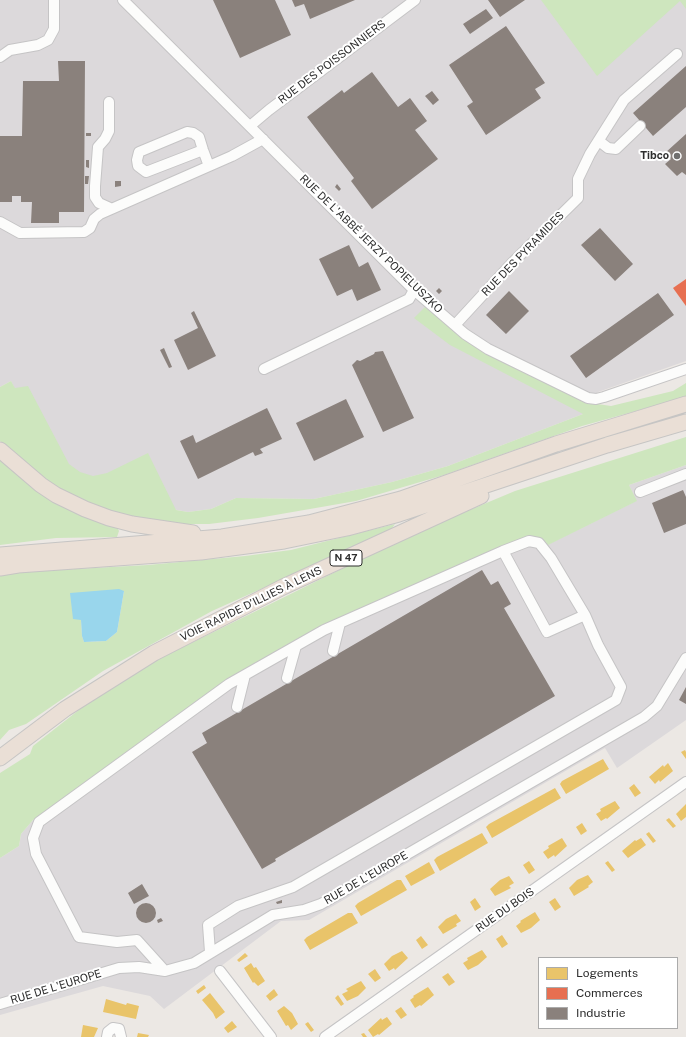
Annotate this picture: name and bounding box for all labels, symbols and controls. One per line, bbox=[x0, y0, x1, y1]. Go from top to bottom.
street label: RUE DES POISSONNIERS bbox=[276, 17, 388, 107]
place label: Tibco bbox=[640, 149, 669, 163]
marker: Tibco bbox=[672, 151, 682, 161]
street label: RUE DE L'ABBÉ JERZY POPIELUSZKO bbox=[297, 172, 445, 316]
street label: RUE DES PYRAMIDES bbox=[479, 209, 567, 299]
road number: N 47 bbox=[330, 550, 362, 566]
street label: VOIE RAPIDE D’ILLIES À LENS bbox=[178, 564, 324, 644]
street label: RUE DE L'EUROPE bbox=[322, 849, 410, 907]
street label: RUE DU BOIS bbox=[473, 885, 537, 935]
legend bbox=[538, 957, 678, 1029]
text: Logements bbox=[576, 966, 638, 980]
street label: RUE DE L'EUROPE bbox=[9, 967, 103, 1007]
text: Commerces bbox=[576, 986, 643, 1000]
text: Industrie bbox=[576, 1006, 626, 1020]

